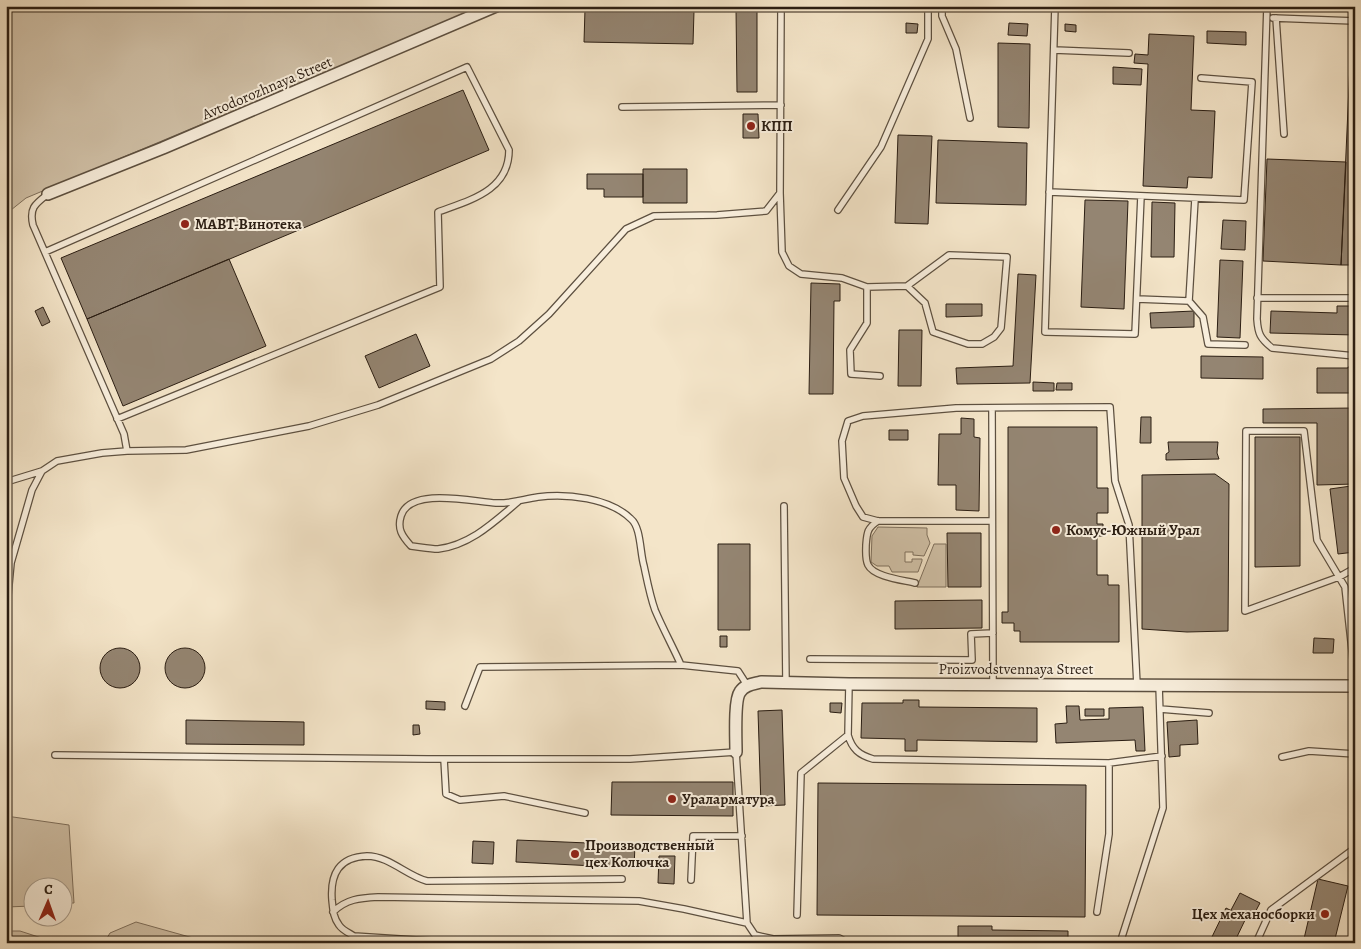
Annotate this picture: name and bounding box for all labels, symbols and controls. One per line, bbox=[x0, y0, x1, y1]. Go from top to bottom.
street label: Avtodorozhnaya Street bbox=[198, 52, 335, 125]
place label: КПП bbox=[761, 116, 793, 136]
marker: КПП bbox=[745, 120, 757, 132]
place label: МАВТ-Винотека bbox=[195, 214, 303, 234]
marker: МАВТ-Винотека bbox=[179, 218, 191, 230]
place label: Комус-Южный Урал bbox=[1066, 520, 1200, 540]
marker: Комус-Южный Урал bbox=[1050, 524, 1062, 536]
street label: Proizvodstvennaya Street bbox=[939, 659, 1093, 679]
place label: Ураларматура bbox=[682, 789, 776, 809]
marker: Ураларматура bbox=[666, 793, 678, 805]
place label: Производственный цех Колючка bbox=[585, 835, 714, 872]
marker: Производственный цех Колючка bbox=[569, 848, 581, 860]
north arrow bbox=[22, 876, 72, 926]
text: С bbox=[44, 880, 53, 899]
place label: Цех механосборки bbox=[1192, 904, 1315, 924]
marker: Цех механосборки bbox=[1319, 908, 1331, 920]

